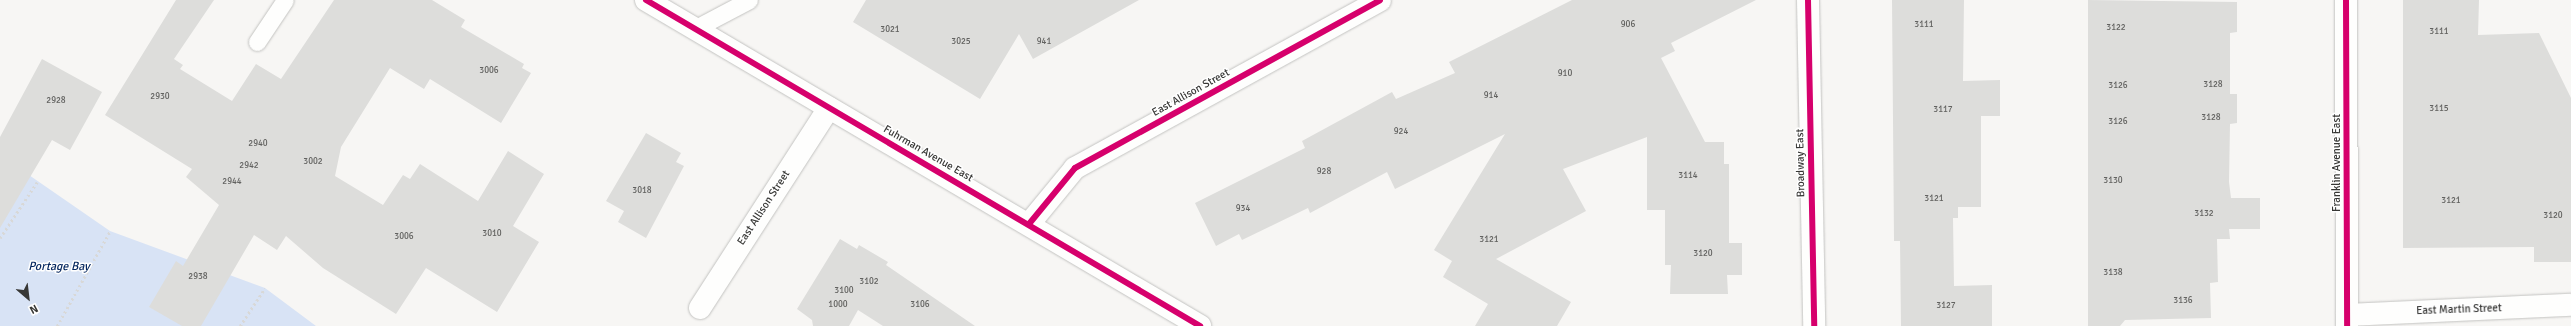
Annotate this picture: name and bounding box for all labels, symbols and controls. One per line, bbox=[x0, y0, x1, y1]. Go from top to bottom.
house number: 906 bbox=[1621, 20, 1635, 30]
house number: 3111 bbox=[1914, 20, 1934, 30]
house number: 3122 bbox=[2106, 23, 2126, 33]
house number: 3021 bbox=[880, 25, 900, 35]
house number: 3111 bbox=[2429, 27, 2449, 37]
house number: 3025 bbox=[951, 37, 971, 47]
house number: 941 bbox=[1037, 37, 1051, 47]
house number: 3006 bbox=[479, 66, 499, 76]
street label: East Allison Street bbox=[1150, 66, 1232, 120]
house number: 910 bbox=[1558, 69, 1572, 79]
house number: 3128 bbox=[2203, 80, 2223, 90]
house number: 3126 bbox=[2108, 81, 2128, 91]
house number: 914 bbox=[1484, 91, 1498, 101]
house number: 2930 bbox=[150, 92, 170, 102]
house number: 2928 bbox=[46, 96, 66, 106]
house number: 3115 bbox=[2429, 104, 2449, 114]
house number: 3117 bbox=[1933, 105, 1953, 115]
house number: 3128 bbox=[2201, 113, 2221, 123]
street label: Franklin Avenue East bbox=[2330, 114, 2344, 212]
house number: 3126 bbox=[2108, 117, 2128, 127]
street label: Fuhrman Avenue East bbox=[881, 123, 975, 185]
house number: 924 bbox=[1394, 127, 1408, 137]
street label: Broadway East bbox=[1794, 129, 1808, 197]
house number: 2940 bbox=[248, 139, 268, 149]
house number: 3002 bbox=[303, 157, 323, 167]
house number: 2942 bbox=[239, 161, 259, 171]
house number: 928 bbox=[1317, 167, 1331, 177]
street label: East Allison Street bbox=[735, 168, 793, 248]
house number: 3114 bbox=[1678, 171, 1698, 181]
house number: 3130 bbox=[2103, 176, 2123, 186]
house number: 2944 bbox=[222, 177, 242, 187]
house number: 3018 bbox=[632, 186, 652, 196]
house number: 3121 bbox=[1924, 194, 1944, 204]
house number: 3121 bbox=[2441, 196, 2461, 206]
house number: 934 bbox=[1236, 204, 1250, 214]
house number: 3132 bbox=[2194, 209, 2214, 219]
house number: 3120 bbox=[2543, 211, 2563, 221]
house number: 3010 bbox=[482, 229, 502, 239]
house number: 3006 bbox=[394, 232, 414, 242]
house number: 3121 bbox=[1479, 235, 1499, 245]
house number: 3120 bbox=[1693, 249, 1713, 259]
water label: Portage Bay bbox=[28, 260, 90, 274]
house number: 3138 bbox=[2103, 268, 2123, 278]
house number: 2938 bbox=[188, 272, 208, 282]
house number: 3102 bbox=[859, 277, 879, 287]
north arrow bbox=[8, 278, 48, 318]
house number: 3100 bbox=[834, 286, 854, 296]
house number: 3136 bbox=[2173, 296, 2193, 306]
house number: 1000 bbox=[828, 300, 848, 310]
house number: 3106 bbox=[910, 300, 930, 310]
house number: 3127 bbox=[1936, 301, 1956, 311]
text: N bbox=[27, 302, 40, 317]
street label: East Martin Street bbox=[2416, 302, 2502, 318]

